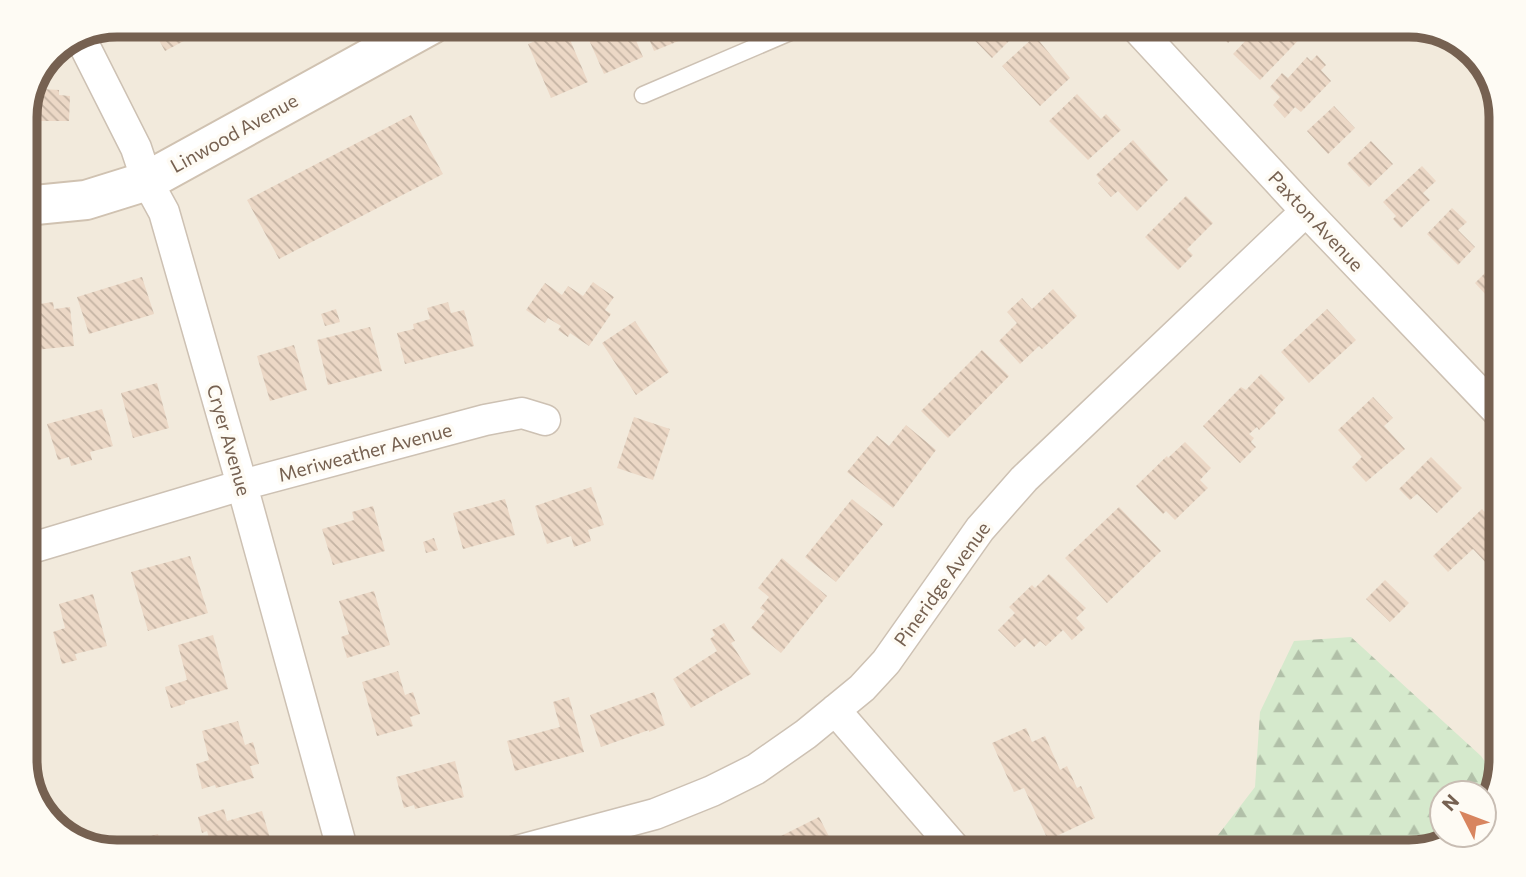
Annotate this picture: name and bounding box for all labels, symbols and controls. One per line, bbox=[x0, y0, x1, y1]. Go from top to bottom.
street label: Linwood Avenue bbox=[166, 88, 301, 177]
street label: Paxton Avenue bbox=[1264, 166, 1369, 276]
street label: Cryer Avenue bbox=[203, 382, 256, 498]
street label: Meriweather Avenue bbox=[276, 417, 454, 486]
street label: Pineridge Avenue bbox=[889, 517, 994, 650]
north arrow bbox=[1428, 779, 1498, 849]
text: N bbox=[1437, 789, 1463, 815]

